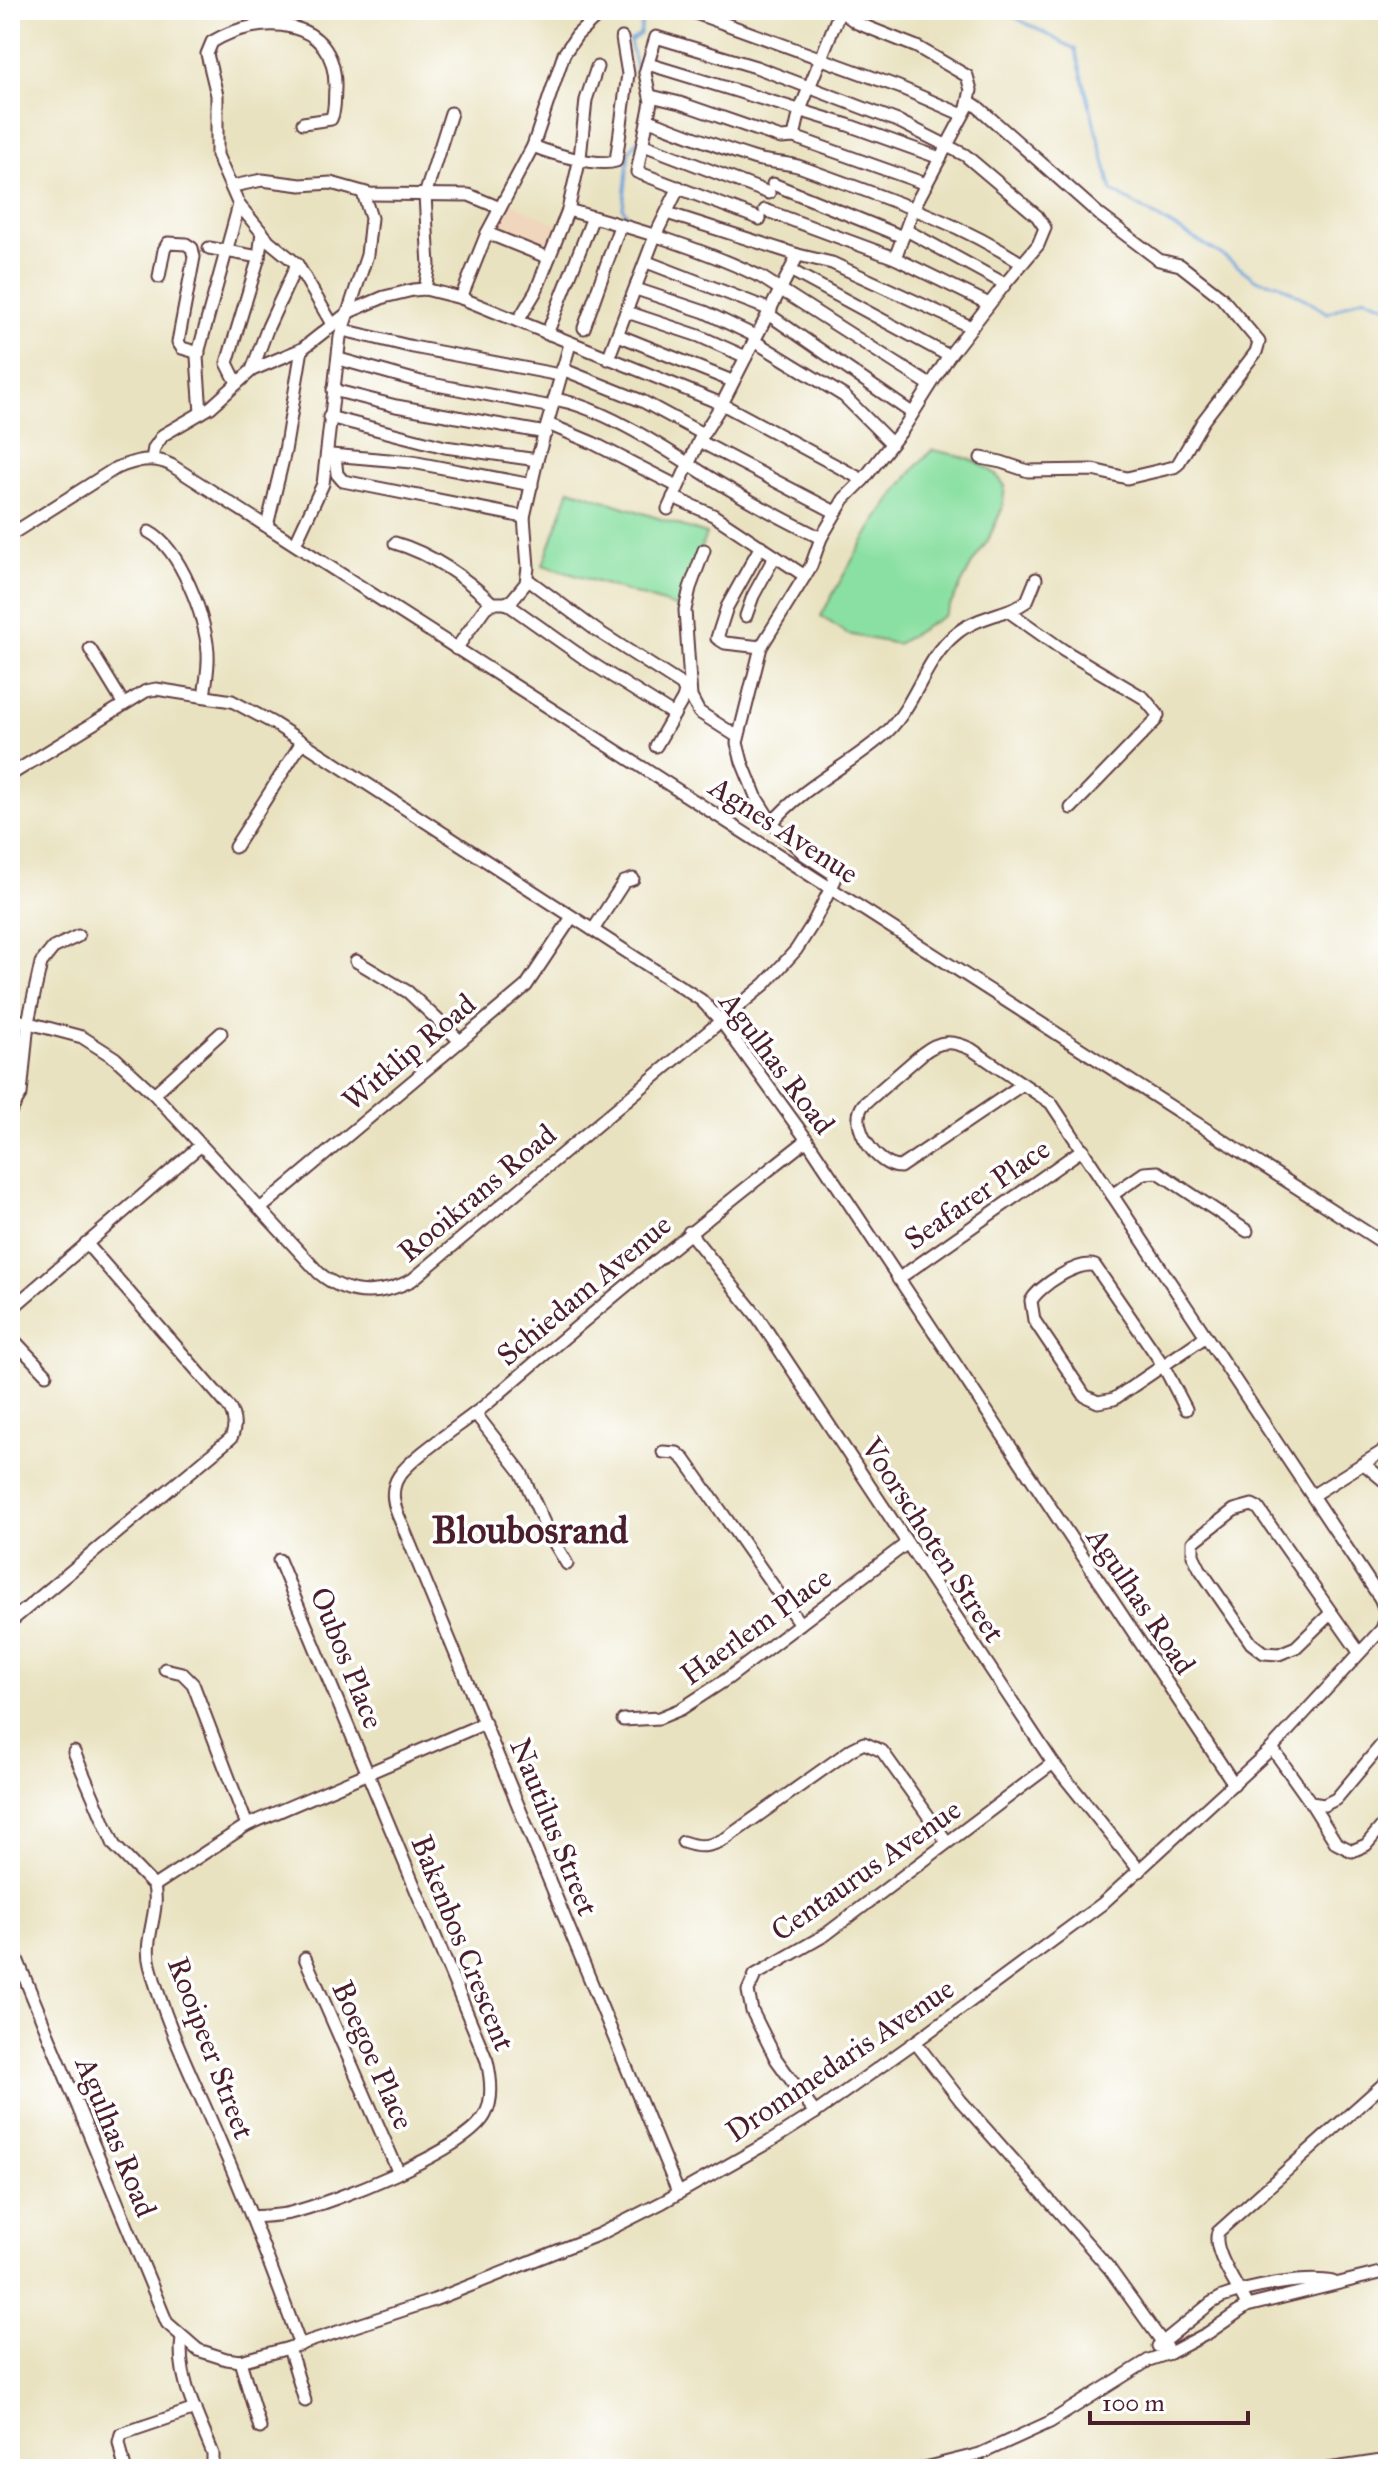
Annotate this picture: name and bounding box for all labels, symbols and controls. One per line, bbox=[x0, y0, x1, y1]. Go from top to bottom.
street label: Agnes Avenue bbox=[701, 767, 865, 891]
street label: Agulhas Road bbox=[710, 983, 842, 1141]
street label: Witklip Road bbox=[335, 986, 483, 1118]
street label: Rooikrans Road bbox=[391, 1116, 563, 1270]
street label: Seafarer Place bbox=[897, 1131, 1057, 1257]
street label: Schiedam Avenue bbox=[489, 1207, 679, 1373]
street label: Voorschoten Street bbox=[853, 1430, 1013, 1649]
district label: Bloubosrand bbox=[432, 1507, 629, 1553]
street label: Agulhas Road bbox=[1078, 1519, 1203, 1681]
street label: Haerlem Place bbox=[674, 1559, 838, 1693]
street label: Oubos Place bbox=[302, 1582, 392, 1734]
street label: Nautilus Street bbox=[502, 1733, 606, 1921]
street label: Centaurus Avenue bbox=[764, 1791, 968, 1949]
street label: Bakenbos Crescent bbox=[403, 1830, 523, 2056]
street label: Rooipeer Street bbox=[160, 1952, 262, 2144]
street label: Drommedaris Avenue bbox=[719, 1970, 961, 2150]
street label: Boegoe Place bbox=[324, 1975, 422, 2135]
street label: Agulhas Road bbox=[67, 2050, 164, 2222]
scale bar bbox=[1090, 2375, 1248, 2425]
text: 100 m bbox=[1102, 2388, 1165, 2418]

